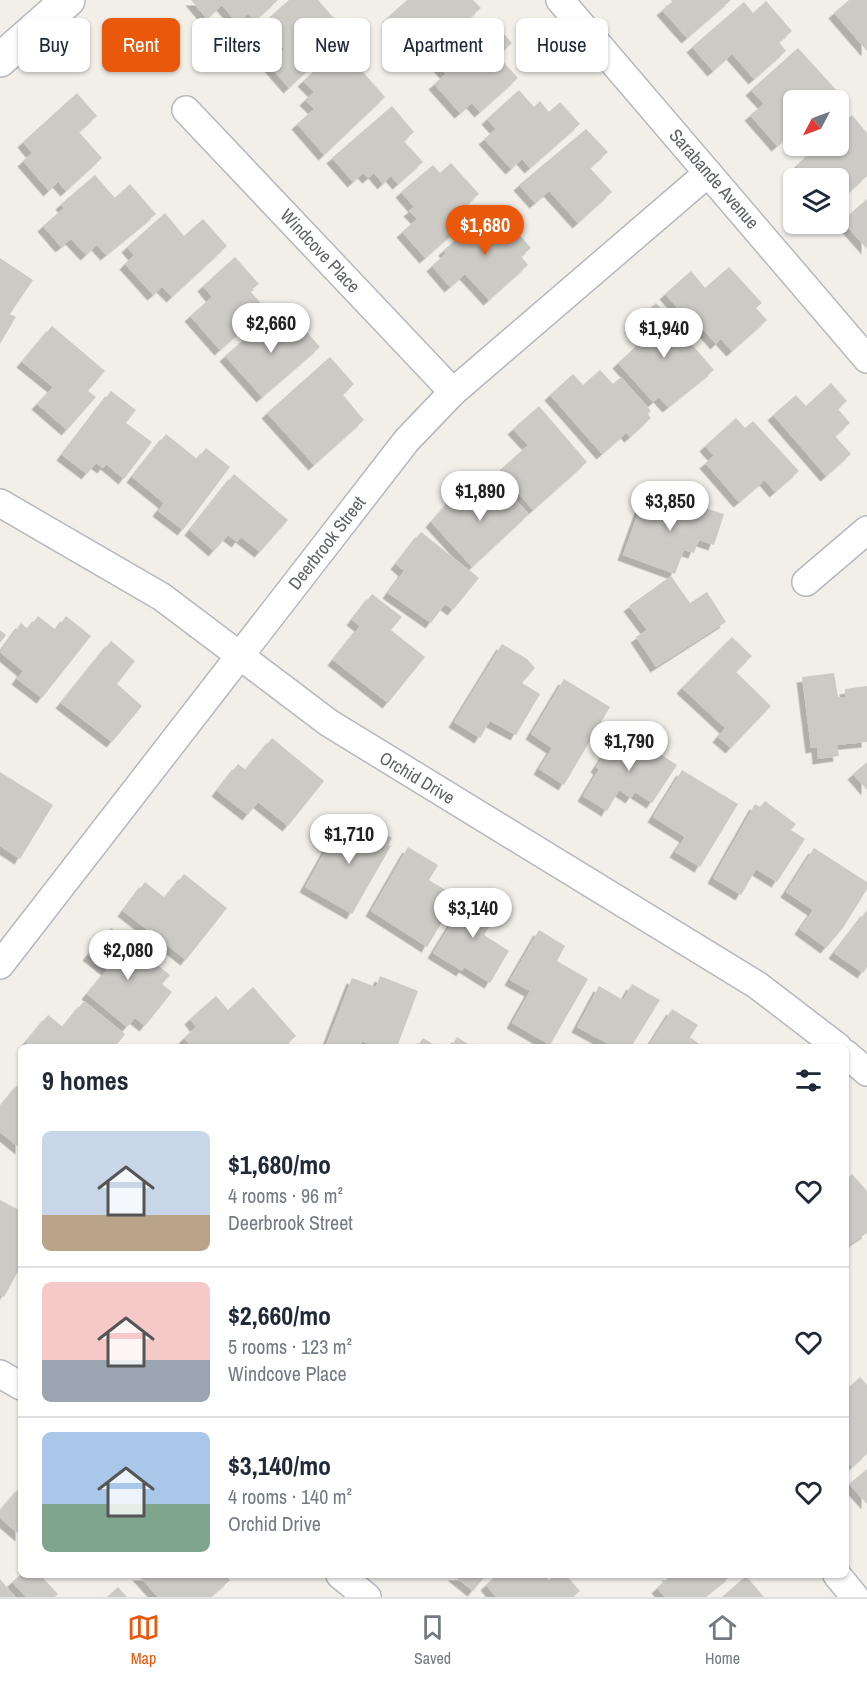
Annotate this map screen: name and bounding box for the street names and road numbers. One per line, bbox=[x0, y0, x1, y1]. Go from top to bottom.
street label: Sarabande Avenue bbox=[664, 123, 765, 234]
street label: Windcove Place bbox=[275, 203, 366, 298]
street label: Deerbrook Street bbox=[282, 491, 371, 595]
street label: Orchid Drive bbox=[375, 745, 460, 810]

